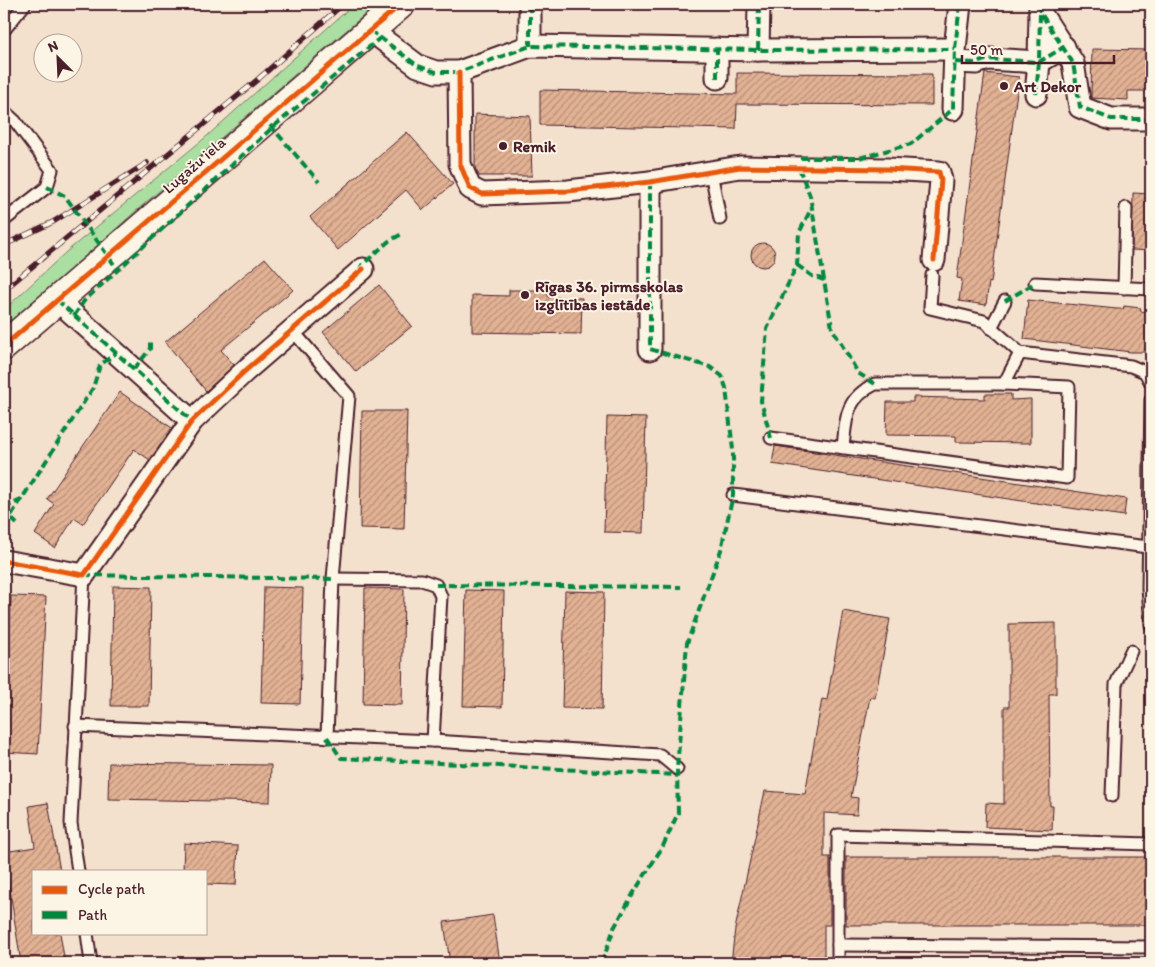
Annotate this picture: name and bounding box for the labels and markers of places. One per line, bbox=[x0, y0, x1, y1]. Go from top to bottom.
place label: Art Dekor bbox=[1013, 77, 1082, 96]
marker: Art Dekor bbox=[998, 80, 1010, 92]
place label: Remik bbox=[513, 137, 557, 156]
marker: Remik bbox=[497, 140, 509, 152]
place label: Rīgas 36. pirmsskolas izglītības iestāde bbox=[535, 277, 683, 315]
marker: Rīgas 36. pirmsskolas izglītības iestāde bbox=[519, 289, 531, 301]

